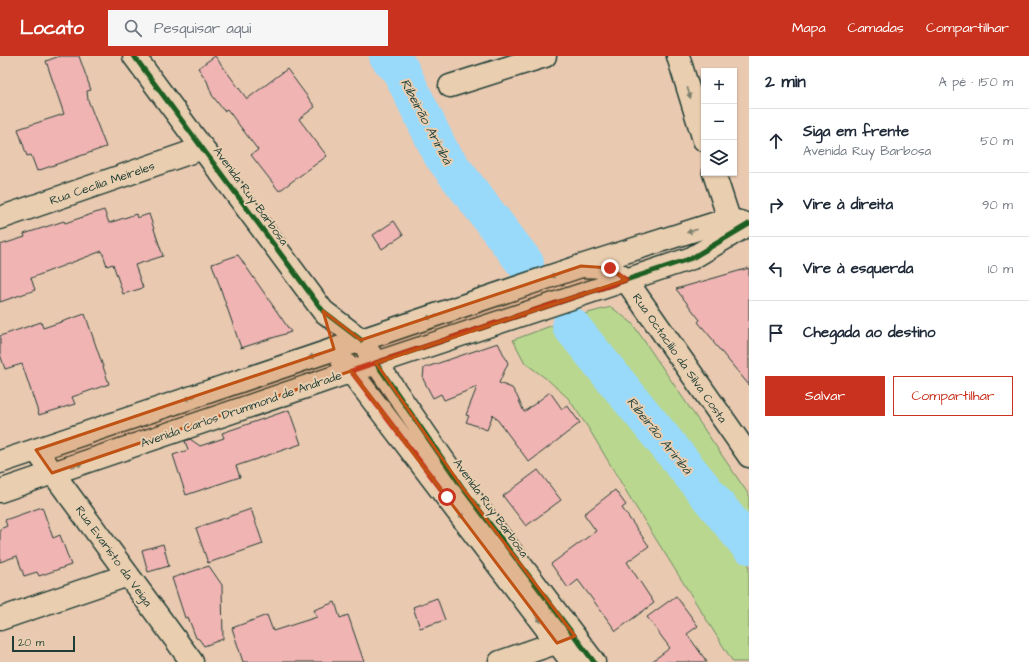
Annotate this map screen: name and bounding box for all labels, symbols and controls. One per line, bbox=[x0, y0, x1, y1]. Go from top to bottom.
search box bbox=[108, 10, 388, 46]
text: Locato bbox=[20, 15, 84, 42]
icon: search bbox=[122, 17, 144, 39]
text: Pesquisar aqui bbox=[154, 18, 251, 39]
text: Mapa bbox=[792, 18, 826, 38]
text: Camadas bbox=[848, 18, 904, 38]
text: Compartilhar bbox=[926, 18, 1009, 38]
map controls bbox=[701, 68, 737, 176]
button: + bbox=[701, 68, 737, 104]
text: 2 min bbox=[765, 70, 806, 94]
text: A pé · 150 m bbox=[939, 73, 1013, 91]
water label: Ribeirão Ariribá bbox=[396, 76, 457, 169]
one-way arrow bbox=[686, 88, 692, 100]
button: − bbox=[701, 104, 737, 140]
text: Siga em frente bbox=[803, 121, 909, 142]
icon: ahead bbox=[765, 130, 787, 152]
text: 50 m bbox=[980, 132, 1013, 150]
button: layers bbox=[701, 140, 737, 176]
text: Avenida Ruy Barbosa bbox=[803, 142, 931, 160]
street label: Avenida Ruy Barbosa bbox=[208, 143, 292, 250]
street label: Rua Cecília Meireles bbox=[47, 157, 157, 209]
icon: right bbox=[765, 194, 787, 216]
text: Vire à direita bbox=[803, 194, 893, 215]
text: 90 m bbox=[982, 196, 1013, 214]
one-way arrow bbox=[685, 228, 697, 234]
icon: left bbox=[765, 258, 787, 280]
text: Vire à esquerda bbox=[803, 258, 913, 279]
route end bbox=[601, 259, 619, 277]
text: 10 m bbox=[988, 260, 1013, 278]
one-way arrow bbox=[548, 272, 560, 278]
street label: Rua Octacílio da Silva Costa bbox=[628, 290, 731, 427]
one-way arrow bbox=[425, 314, 437, 320]
icon: arrive bbox=[765, 322, 787, 344]
text: Chegada ao destino bbox=[803, 322, 936, 343]
one-way arrow bbox=[307, 354, 319, 360]
street label: Avenida Carlos Drummond de Andrade bbox=[138, 367, 344, 452]
button: Salvar bbox=[765, 376, 885, 416]
button: Compartilhar bbox=[893, 376, 1013, 416]
water label: Ribeirão Ariribá bbox=[623, 393, 697, 479]
one-way arrow bbox=[184, 395, 196, 401]
street label: Avenida Ruy Barbosa bbox=[448, 455, 532, 562]
one-way arrow bbox=[71, 462, 83, 468]
route start bbox=[438, 488, 456, 506]
street label: Rua Evaristo da Veiga bbox=[70, 502, 156, 611]
one-way arrow bbox=[456, 509, 464, 519]
one-way arrow bbox=[534, 612, 542, 623]
scale bar bbox=[12, 634, 75, 653]
text: 20 m bbox=[18, 635, 44, 650]

